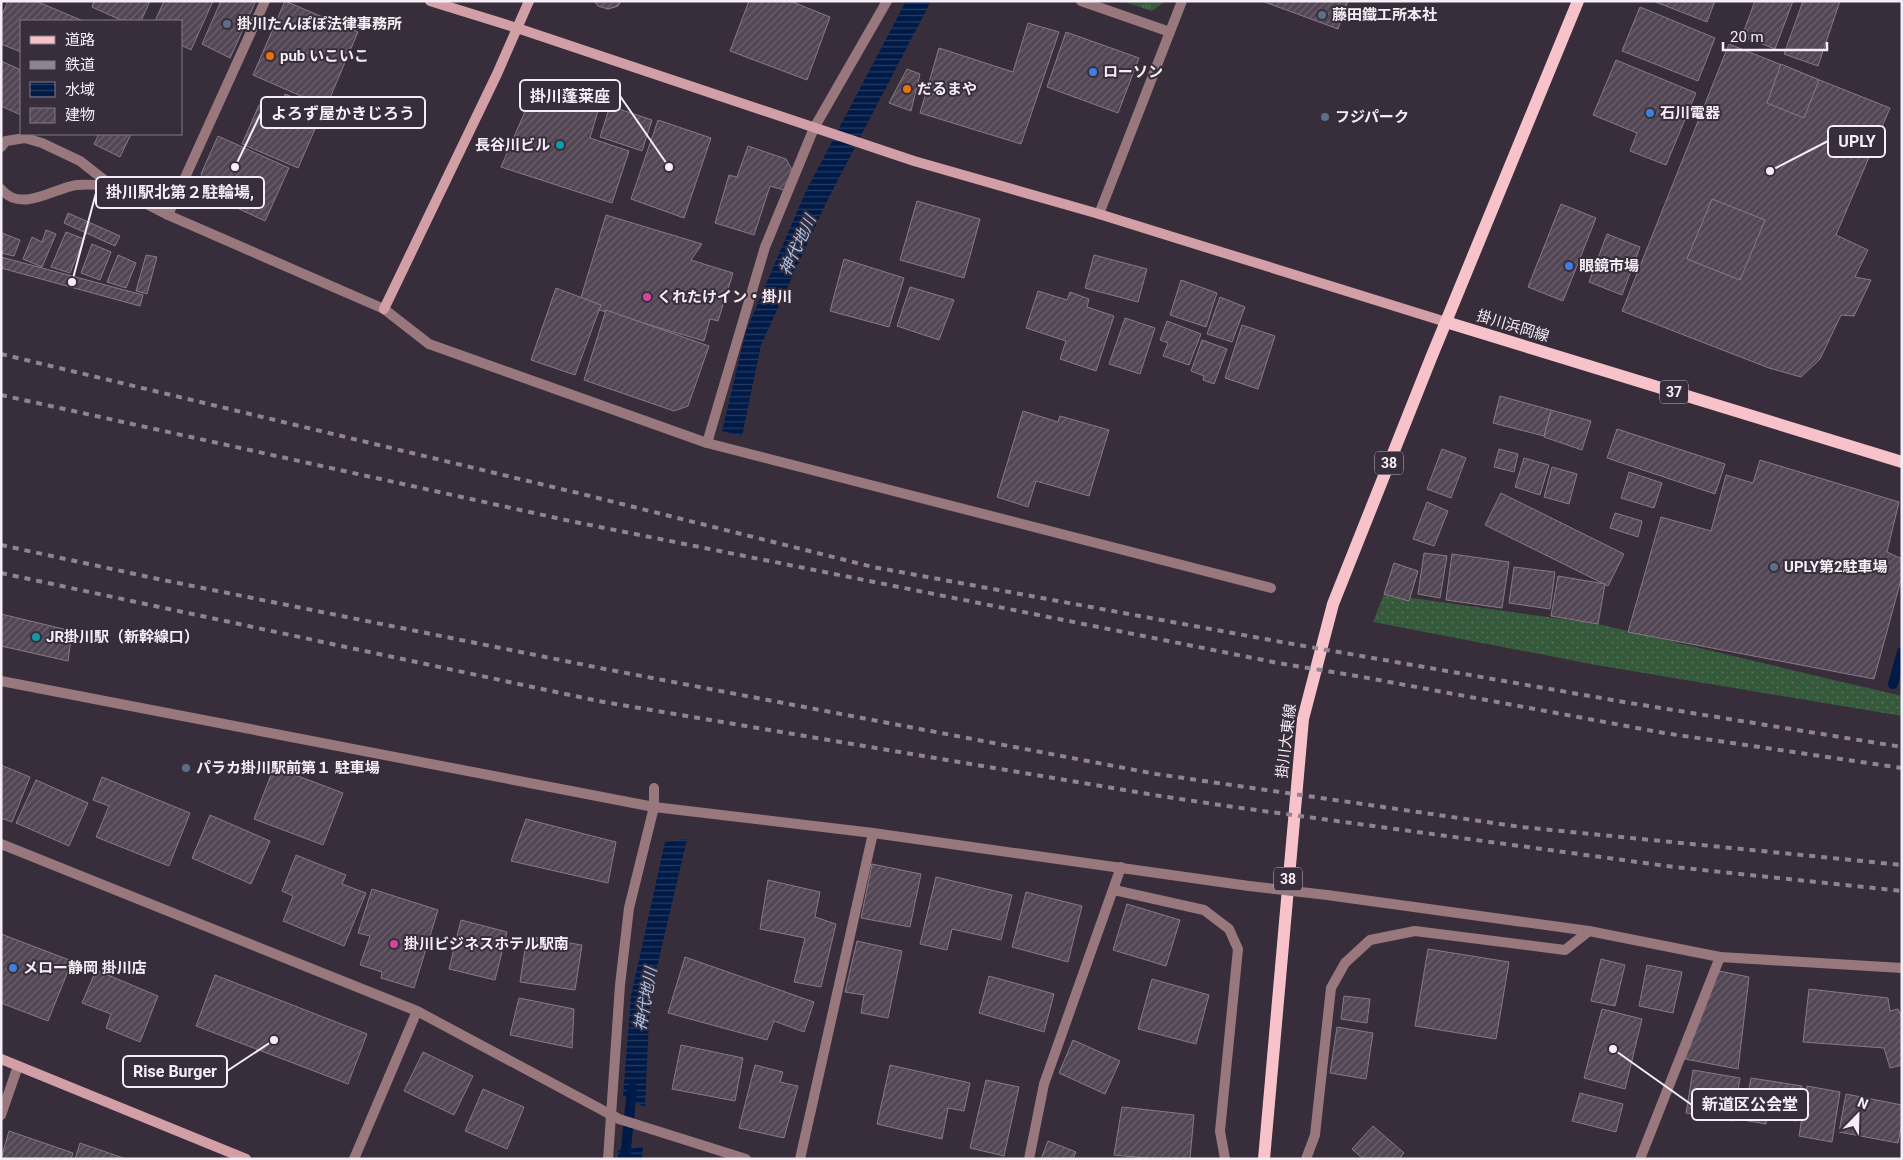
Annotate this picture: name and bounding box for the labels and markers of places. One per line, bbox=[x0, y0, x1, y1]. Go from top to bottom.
place label: 藤田鐵工所本社 bbox=[1332, 6, 1437, 24]
marker: 藤田鐵工所本社 bbox=[1316, 9, 1328, 21]
place label: 掛川たんぽぽ法律事務所 bbox=[237, 15, 402, 33]
marker: 掛川たんぽぽ法律事務所 bbox=[221, 18, 233, 30]
place label: pub いこいこ bbox=[280, 47, 369, 65]
marker: pub いこいこ bbox=[264, 50, 276, 62]
place label: ローソン bbox=[1103, 63, 1163, 81]
marker: ローソン bbox=[1087, 66, 1099, 78]
callout: 掛川蓬莱座 bbox=[520, 80, 620, 111]
place label: だるまや bbox=[917, 80, 977, 98]
marker: だるまや bbox=[901, 83, 913, 95]
callout: よろず屋かきじろう bbox=[261, 97, 425, 128]
place label: 石川電器 bbox=[1660, 104, 1721, 122]
marker: 石川電器 bbox=[1644, 107, 1656, 119]
place label: フジパーク bbox=[1335, 108, 1409, 126]
marker: フジパーク bbox=[1319, 111, 1331, 123]
callout: UPLY bbox=[1828, 126, 1885, 157]
place label: 長谷川ビル bbox=[475, 136, 550, 154]
marker: 長谷川ビル bbox=[554, 139, 566, 151]
callout: 掛川駅北第２駐輪場, bbox=[96, 177, 264, 208]
place label: 眼鏡市場 bbox=[1579, 257, 1639, 275]
marker: 眼鏡市場 bbox=[1563, 260, 1575, 272]
place label: くれたけイン・掛川 bbox=[657, 288, 792, 306]
marker: くれたけイン・掛川 bbox=[641, 291, 653, 303]
place label: UPLY第2駐車場 bbox=[1784, 558, 1888, 576]
marker: UPLY第2駐車場 bbox=[1768, 561, 1780, 573]
place label: JR掛川駅（新幹線口） bbox=[46, 628, 199, 646]
marker: JR掛川駅（新幹線口） bbox=[30, 631, 42, 643]
place label: パラカ掛川駅前第１ 駐車場 bbox=[196, 759, 380, 777]
marker: パラカ掛川駅前第１ 駐車場 bbox=[180, 762, 192, 774]
place label: 掛川ビジネスホテル駅南 bbox=[404, 935, 569, 953]
marker: 掛川ビジネスホテル駅南 bbox=[388, 938, 400, 950]
place label: メロー静岡 掛川店 bbox=[23, 959, 147, 977]
marker: メロー静岡 掛川店 bbox=[7, 962, 19, 974]
callout: Rise Burger bbox=[123, 1056, 227, 1087]
callout: 新道区公会堂 bbox=[1692, 1089, 1808, 1120]

